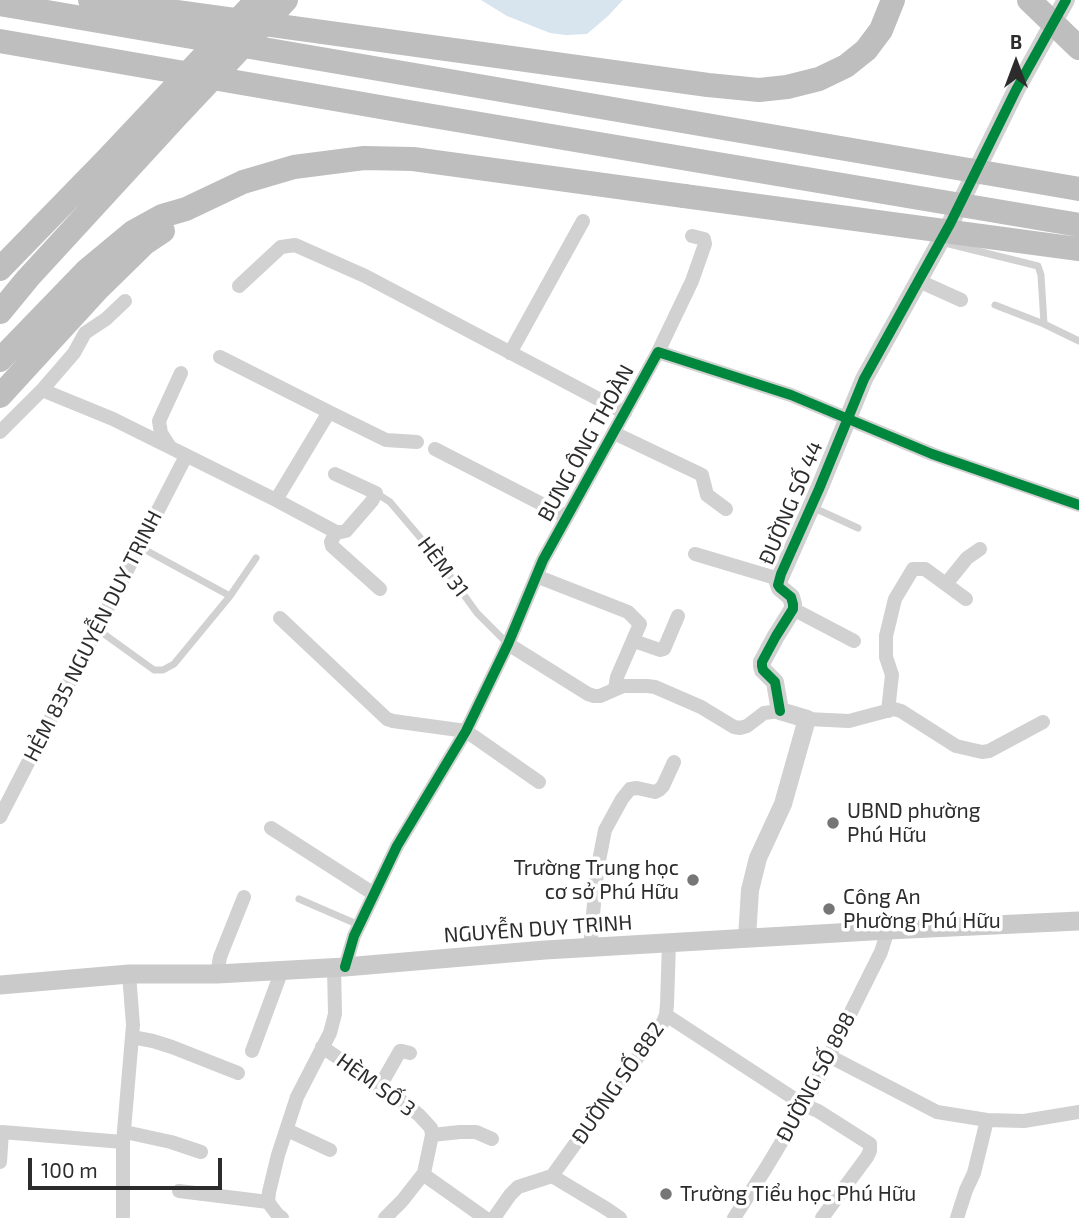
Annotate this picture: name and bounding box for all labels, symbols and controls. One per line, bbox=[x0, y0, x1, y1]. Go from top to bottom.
north arrow bbox=[981, 28, 1051, 98]
text: B bbox=[1010, 30, 1022, 53]
street label: BƯNG ÔNG THOÀN bbox=[533, 360, 639, 526]
street label: ĐƯỜNG SỐ 44 bbox=[754, 437, 828, 569]
street label: HẺM 835 NGUYỄN DUY TRINH bbox=[19, 506, 167, 766]
street label: HÈM 31 bbox=[412, 532, 474, 602]
place label: UBND phường Phú Hữu bbox=[847, 798, 980, 848]
marker: UBND phường Phú Hữu bbox=[825, 815, 841, 831]
place label: Trường Trung học cơ sở Phú Hữu bbox=[513, 855, 679, 905]
marker: Trường Trung học cơ sở Phú Hữu bbox=[685, 872, 701, 888]
place label: Công An Phường Phú Hữu bbox=[843, 884, 1001, 934]
marker: Công An Phường Phú Hữu bbox=[821, 901, 837, 917]
street label: NGUYỄN DUY TRINH bbox=[443, 910, 633, 948]
street label: ĐƯỜNG SỐ 898 bbox=[771, 1008, 861, 1146]
street label: ĐƯỜNG SỐ 882 bbox=[567, 1017, 669, 1149]
street label: HÈM SỐ 3 bbox=[332, 1048, 420, 1122]
scale bar bbox=[32, 1144, 226, 1188]
text: 100 m bbox=[41, 1157, 98, 1182]
place label: Trường Tiểu học Phú Hữu bbox=[680, 1181, 916, 1207]
marker: Trường Tiểu học Phú Hữu bbox=[658, 1186, 674, 1202]

